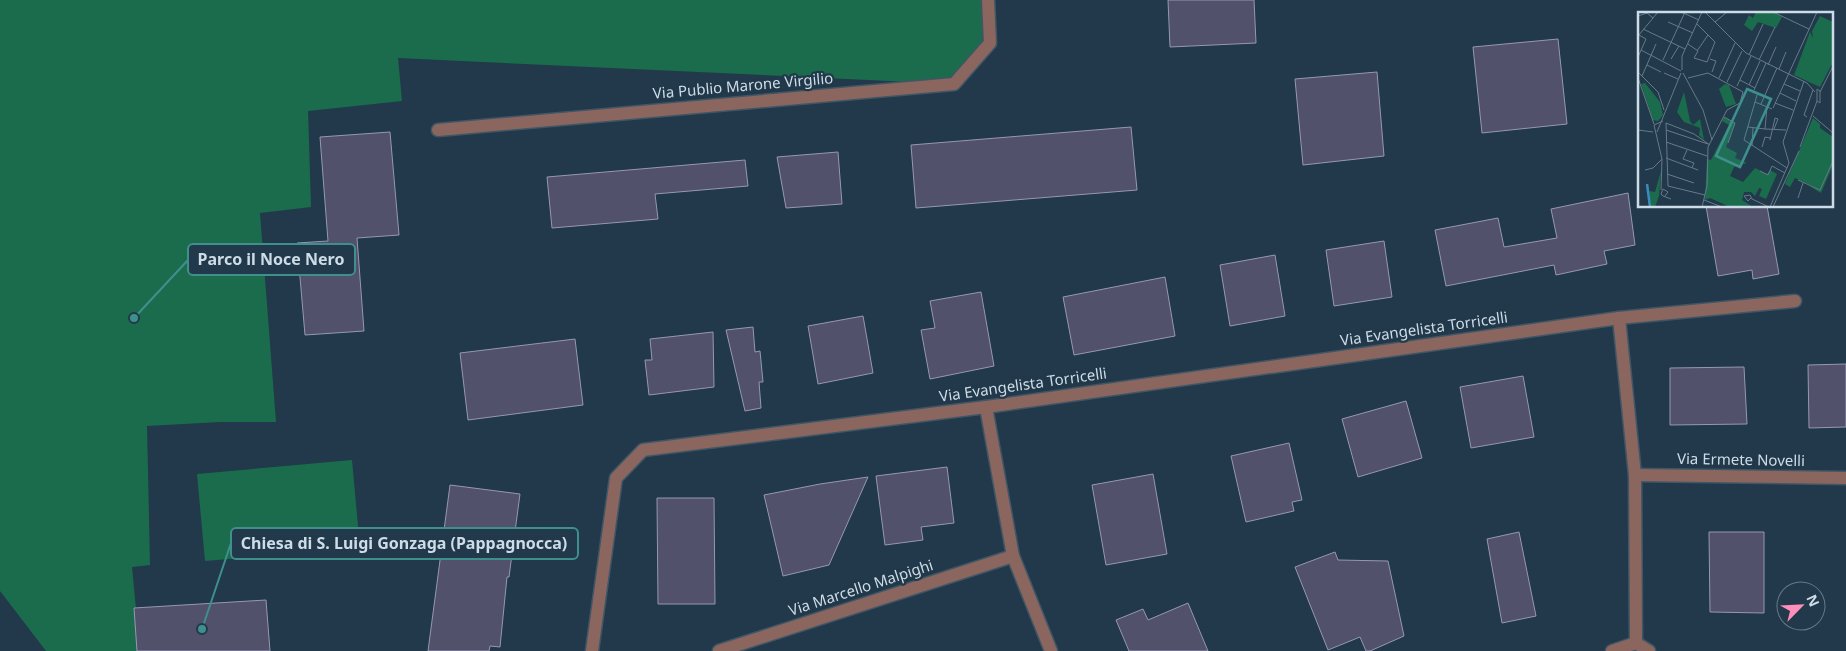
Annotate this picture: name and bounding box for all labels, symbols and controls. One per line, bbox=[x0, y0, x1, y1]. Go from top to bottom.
inset map bbox=[1638, 12, 1834, 208]
street label: Via Publio Marone Virgilio bbox=[652, 67, 834, 103]
callout: Parco il Noce Nero bbox=[188, 244, 355, 275]
text: Parco il Noce Nero bbox=[198, 248, 344, 270]
street label: Via Evangelista Torricelli bbox=[1339, 306, 1509, 350]
street label: Via Evangelista Torricelli bbox=[938, 362, 1108, 406]
street label: Via Ermete Novelli bbox=[1677, 448, 1805, 470]
callout: Chiesa di S. Luigi Gonzaga (Pappagnocca) bbox=[231, 528, 578, 559]
text: Chiesa di S. Luigi Gonzaga (Pappagnocca) bbox=[241, 532, 567, 554]
street label: Via Marcello Malpighi bbox=[786, 554, 936, 620]
north arrow bbox=[1776, 581, 1826, 631]
text: N bbox=[1802, 591, 1824, 610]

